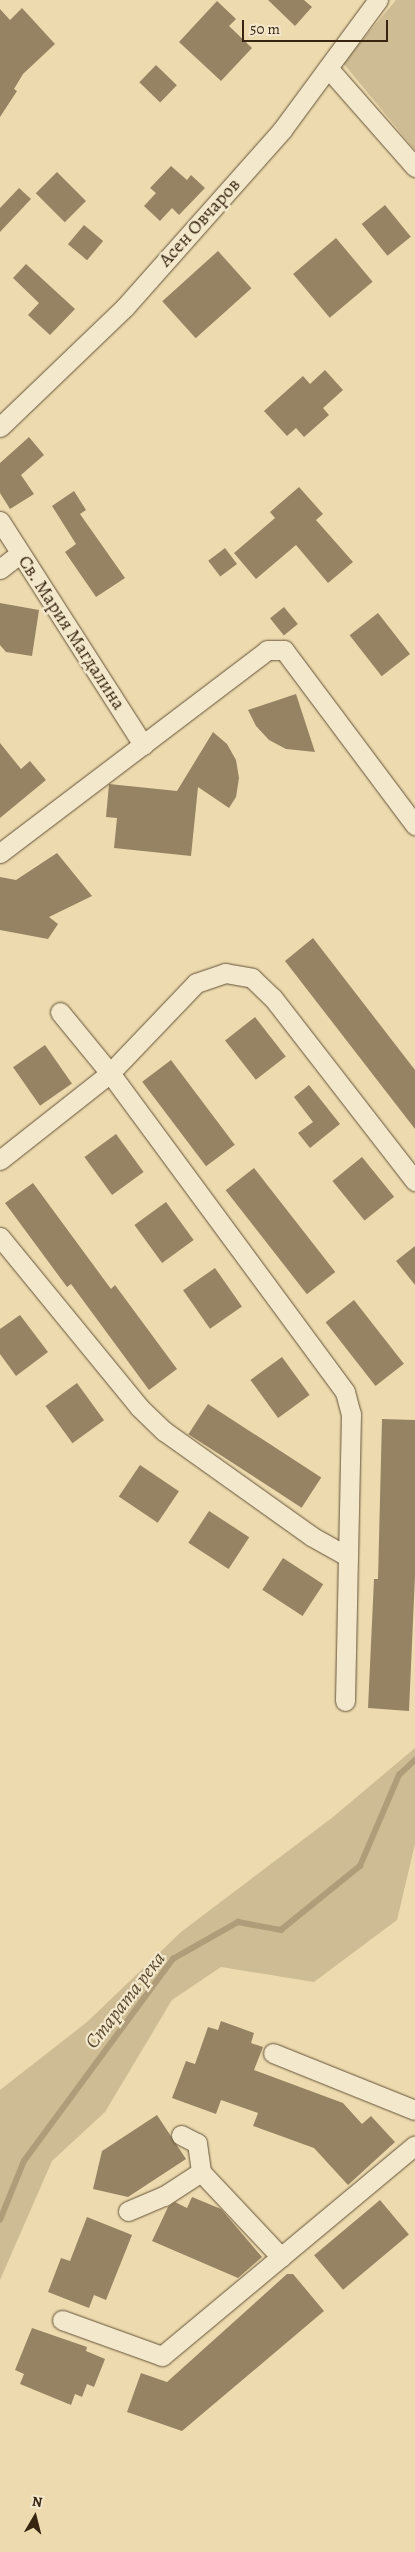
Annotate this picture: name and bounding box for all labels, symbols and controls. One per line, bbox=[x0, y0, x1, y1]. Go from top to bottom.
scale bar bbox=[245, 10, 391, 42]
text: 50 m bbox=[250, 19, 280, 39]
street label: Асен Овчаров bbox=[154, 174, 246, 272]
street label: Св. Мария Магдалина bbox=[12, 551, 130, 715]
water label: Старата река bbox=[80, 1947, 170, 2053]
north arrow bbox=[10, 2492, 60, 2542]
text: N bbox=[31, 2492, 44, 2512]

